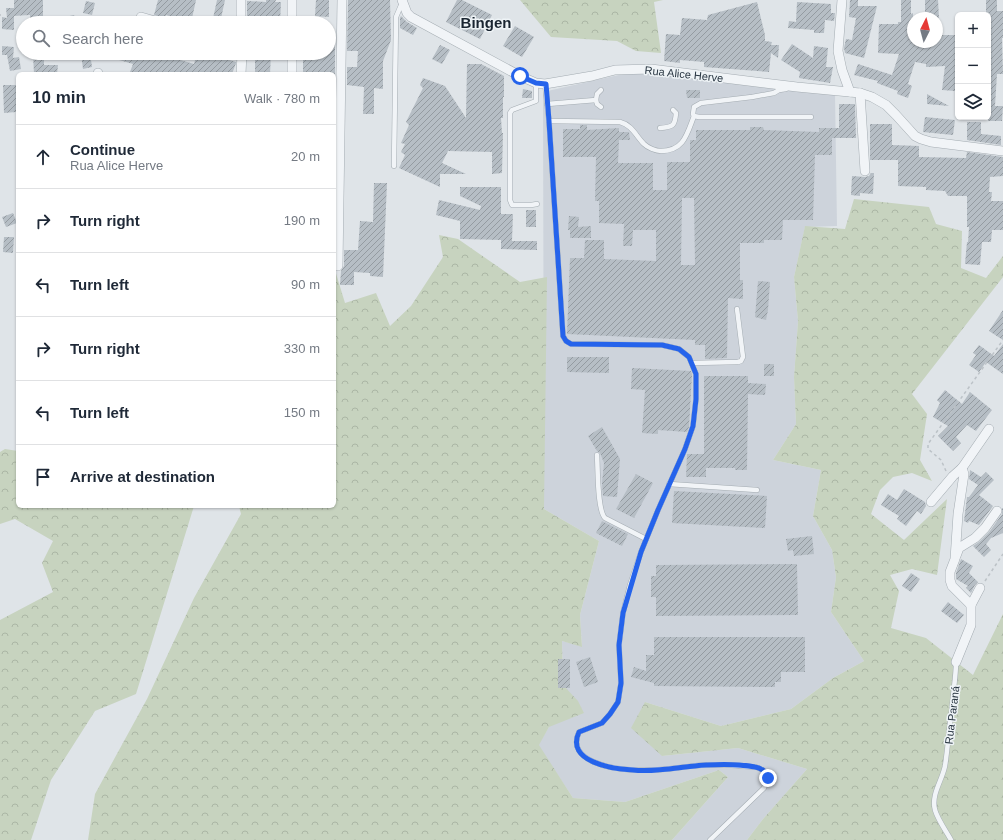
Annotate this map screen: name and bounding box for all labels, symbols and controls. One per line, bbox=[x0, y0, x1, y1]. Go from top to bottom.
north arrow bbox=[907, 12, 943, 48]
map controls bbox=[955, 12, 991, 120]
button: + bbox=[955, 12, 991, 48]
district label: Bingen bbox=[461, 14, 511, 31]
search box bbox=[16, 16, 336, 60]
icon: search bbox=[30, 27, 52, 49]
text: Search here bbox=[62, 30, 144, 47]
button: − bbox=[955, 48, 991, 84]
street label: Rua Alice Herve bbox=[644, 64, 724, 84]
route start bbox=[511, 67, 529, 85]
button: layers bbox=[955, 84, 991, 120]
text: 10 min bbox=[32, 88, 86, 107]
text: Walk · 780 m bbox=[244, 91, 320, 106]
text: Continue bbox=[70, 141, 135, 158]
icon: ahead bbox=[32, 146, 54, 168]
text: 20 m bbox=[291, 149, 320, 164]
text: Rua Alice Herve bbox=[70, 158, 163, 173]
icon: right bbox=[32, 210, 54, 232]
text: Turn right bbox=[70, 212, 140, 229]
text: 190 m bbox=[284, 213, 320, 228]
icon: left bbox=[32, 274, 54, 296]
text: Turn left bbox=[70, 276, 129, 293]
text: 90 m bbox=[291, 277, 320, 292]
icon: right bbox=[32, 338, 54, 360]
text: Turn right bbox=[70, 340, 140, 357]
text: 330 m bbox=[284, 341, 320, 356]
icon: left bbox=[32, 402, 54, 424]
text: Turn left bbox=[70, 404, 129, 421]
text: 150 m bbox=[284, 405, 320, 420]
icon: arrive bbox=[32, 466, 54, 488]
text: Arrive at destination bbox=[70, 468, 215, 485]
street label: Rua Paraná bbox=[942, 684, 962, 745]
route end bbox=[759, 769, 777, 787]

